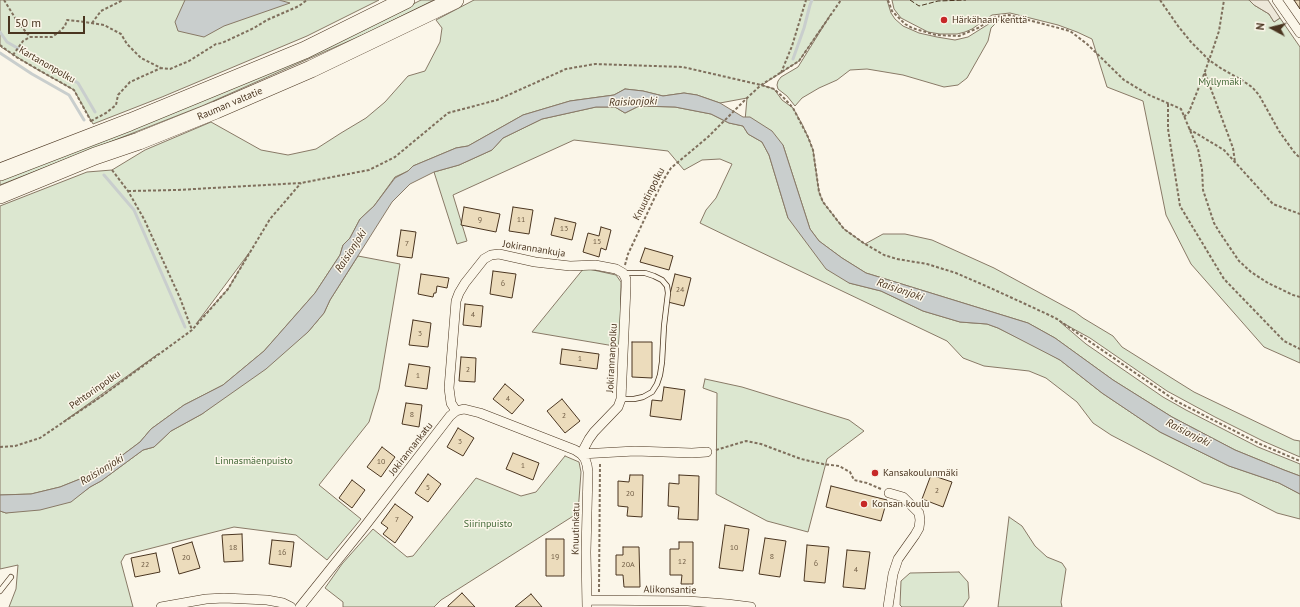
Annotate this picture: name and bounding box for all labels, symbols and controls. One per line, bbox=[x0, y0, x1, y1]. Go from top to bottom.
scale bar bbox=[10, 8, 87, 34]
north arrow bbox=[1252, 8, 1292, 48]
place label: Härkähaan kenttä bbox=[952, 14, 1027, 26]
text: 50 m bbox=[15, 15, 41, 30]
marker: Härkähaan kenttä bbox=[939, 15, 949, 25]
text: N bbox=[1253, 22, 1267, 31]
street label: Kartanonpolku bbox=[17, 44, 77, 86]
park label: Myllymäki bbox=[1198, 76, 1242, 88]
street label: Rauman valtatie bbox=[196, 85, 264, 123]
water label: Raisionjoki bbox=[609, 95, 657, 109]
street label: Knuutinpolku bbox=[631, 166, 667, 222]
house number: 9 bbox=[478, 215, 482, 225]
house number: 11 bbox=[517, 215, 525, 225]
house number: 13 bbox=[560, 224, 568, 234]
water label: Raisionjoki bbox=[332, 227, 370, 275]
house number: 15 bbox=[593, 237, 601, 247]
street label: Jokirannankuja bbox=[502, 238, 566, 260]
house number: 7 bbox=[405, 239, 409, 249]
water label: Raisionjoki bbox=[875, 276, 925, 304]
house number: 6 bbox=[501, 279, 505, 289]
house number: 24 bbox=[676, 285, 684, 295]
house number: 4 bbox=[471, 310, 475, 320]
street label: Jokirannanpolku bbox=[604, 323, 620, 393]
house number: 3 bbox=[418, 329, 422, 339]
house number: 1 bbox=[578, 354, 582, 364]
house number: 2 bbox=[466, 365, 470, 375]
street label: Pehtorinpolku bbox=[67, 368, 123, 412]
house number: 1 bbox=[416, 371, 420, 381]
house number: 4 bbox=[506, 394, 510, 404]
house number: 8 bbox=[410, 410, 414, 420]
house number: 2 bbox=[562, 411, 566, 421]
water label: Raisionjoki bbox=[1163, 416, 1213, 450]
street label: Jokirannankatu bbox=[387, 420, 435, 478]
house number: 3 bbox=[458, 437, 462, 447]
water label: Raisionjoki bbox=[78, 452, 126, 488]
park label: Linnasmäenpuisto bbox=[215, 455, 293, 467]
house number: 10 bbox=[377, 457, 385, 467]
house number: 1 bbox=[521, 461, 525, 471]
place label: Kansakoulunmäki bbox=[883, 467, 958, 479]
marker: Kansakoulunmäki bbox=[870, 468, 880, 478]
house number: 5 bbox=[426, 483, 430, 493]
house number: 2 bbox=[935, 486, 939, 496]
house number: 20 bbox=[626, 489, 634, 499]
place label: Konsan koulu bbox=[872, 498, 929, 510]
marker: Konsan koulu bbox=[859, 499, 869, 509]
street label: Knuutinkatu bbox=[570, 503, 582, 555]
house number: 7 bbox=[395, 515, 399, 525]
park label: Siirinpuisto bbox=[464, 518, 512, 530]
house number: 18 bbox=[229, 543, 237, 553]
house number: 10 bbox=[730, 543, 738, 553]
house number: 16 bbox=[278, 548, 286, 558]
house number: 19 bbox=[551, 552, 559, 562]
house number: 8 bbox=[770, 552, 774, 562]
house number: 20 bbox=[182, 553, 190, 563]
house number: 12 bbox=[678, 557, 686, 567]
house number: 6 bbox=[814, 559, 818, 569]
house number: 22 bbox=[141, 560, 149, 570]
house number: 20A bbox=[621, 560, 635, 570]
house number: 4 bbox=[854, 565, 858, 575]
street label: Alikonsantie bbox=[644, 584, 696, 596]

